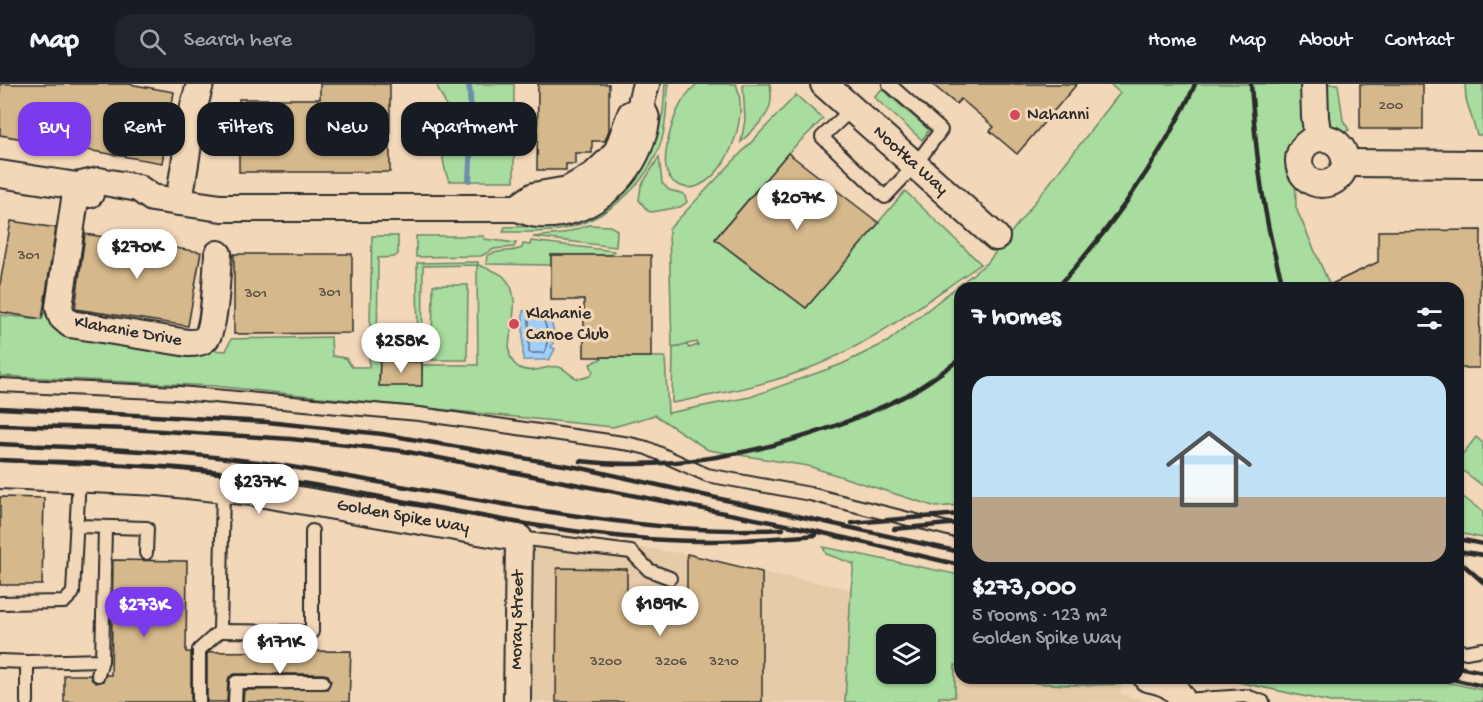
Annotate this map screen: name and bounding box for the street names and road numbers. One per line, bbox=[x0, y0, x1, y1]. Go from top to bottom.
street label: Nootka Way bbox=[868, 122, 952, 200]
street label: Klahanie Drive bbox=[73, 312, 184, 352]
street label: Golden Spike Way bbox=[335, 495, 471, 539]
street label: Moray Street bbox=[507, 569, 529, 670]

